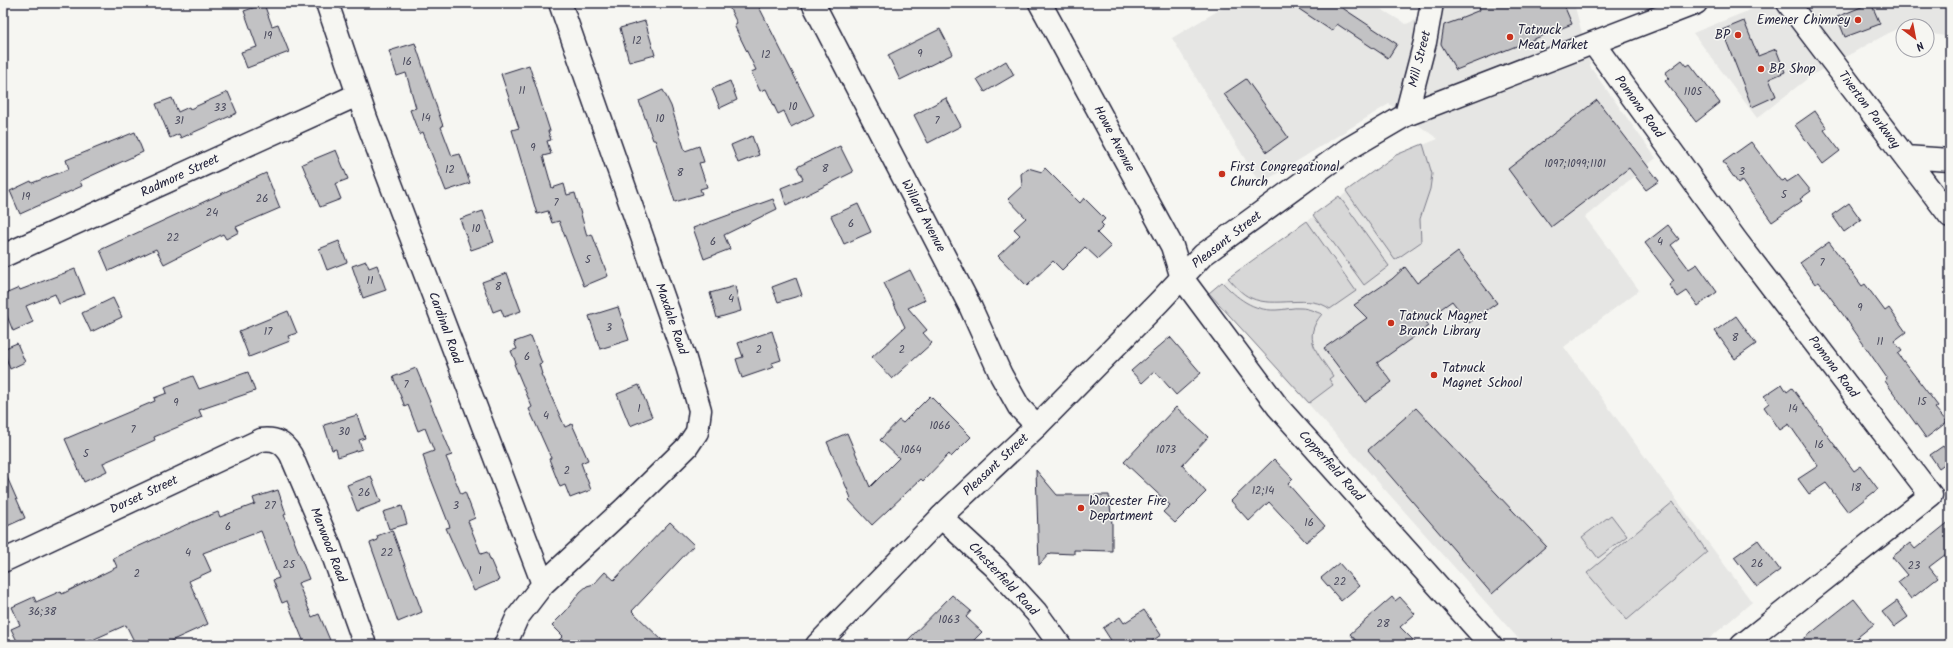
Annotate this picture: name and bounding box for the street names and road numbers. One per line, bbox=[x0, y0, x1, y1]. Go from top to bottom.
street label: Mill Street bbox=[1403, 27, 1437, 90]
street label: Tiverton Parkway bbox=[1833, 66, 1906, 154]
street label: Pomona Road bbox=[1609, 71, 1669, 143]
street label: Howe Avenue bbox=[1088, 102, 1140, 176]
street label: Radmore Street bbox=[137, 148, 224, 203]
street label: Willard Avenue bbox=[895, 176, 951, 256]
street label: Pleasant Street bbox=[1187, 205, 1267, 274]
street label: Maxdale Road bbox=[649, 280, 693, 358]
street label: Cardinal Road bbox=[422, 289, 468, 367]
street label: Pomona Road bbox=[1802, 331, 1864, 403]
street label: Copperfield Road bbox=[1293, 426, 1369, 507]
street label: Pleasant Street bbox=[958, 428, 1035, 501]
street label: Dorset Street bbox=[106, 470, 182, 520]
street label: Marwood Road bbox=[304, 504, 352, 586]
street label: Chesterfield Road bbox=[963, 537, 1043, 621]

